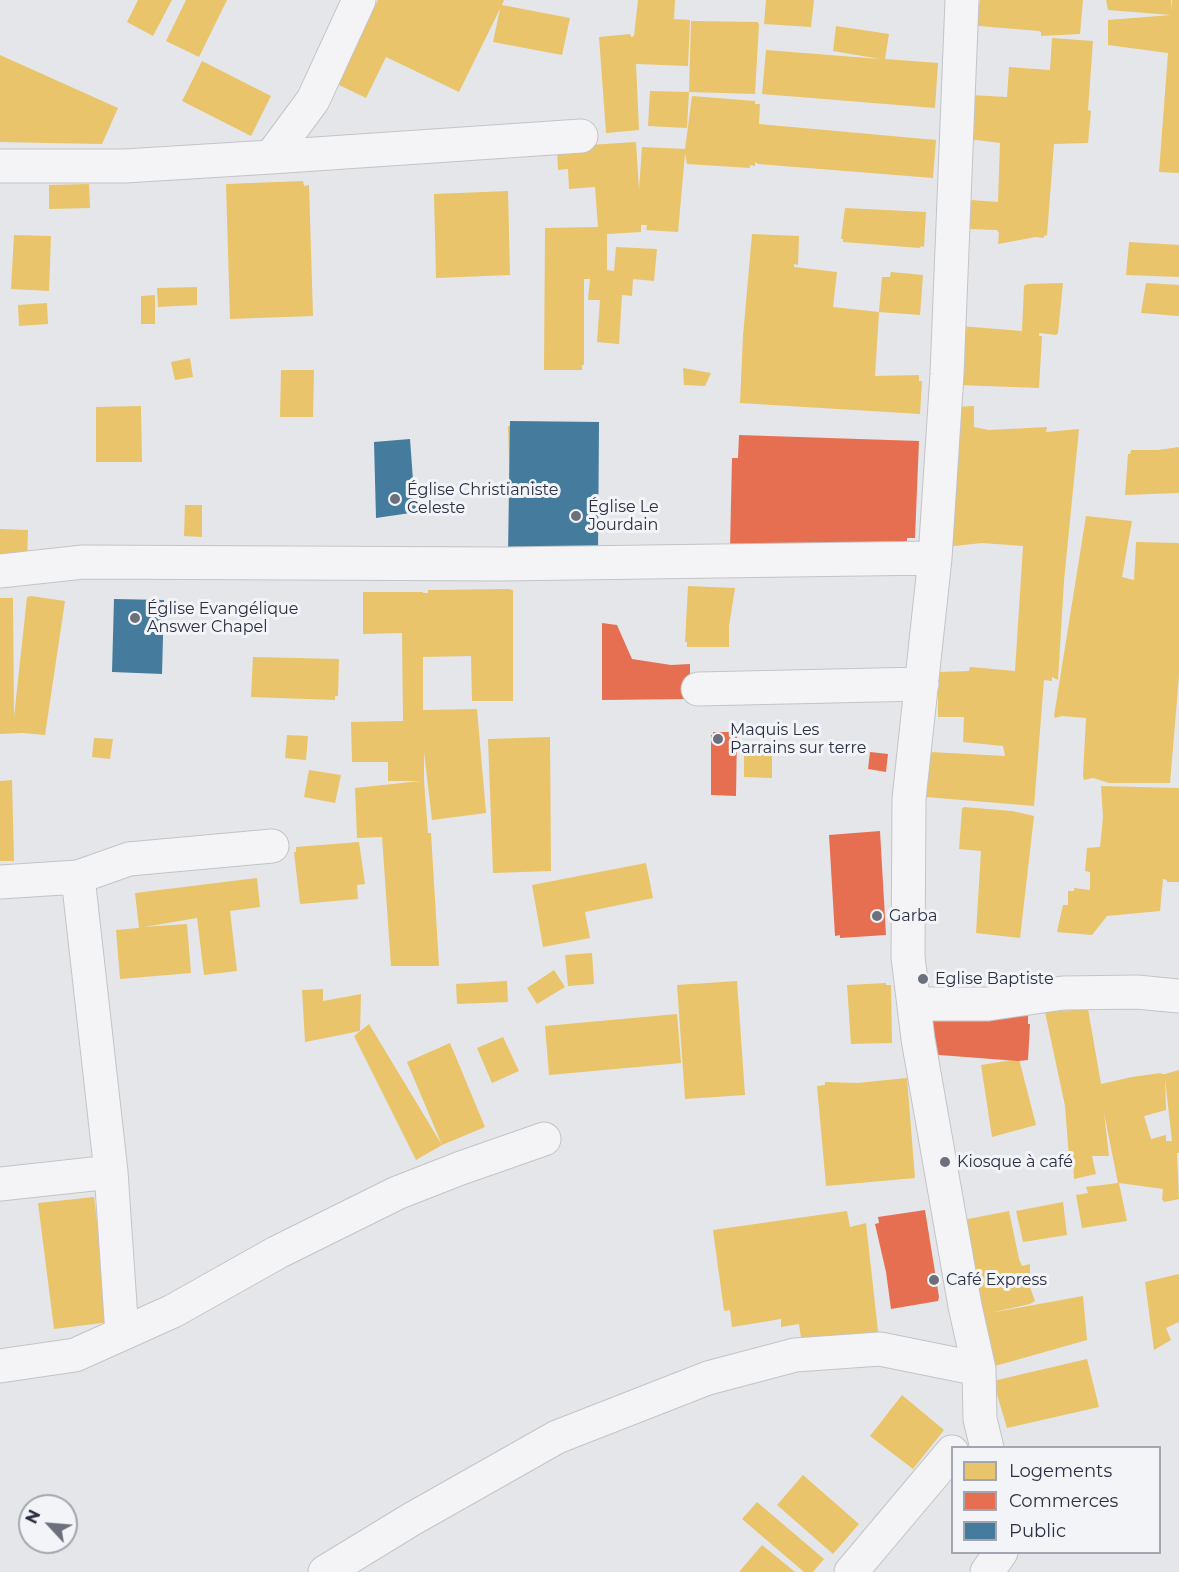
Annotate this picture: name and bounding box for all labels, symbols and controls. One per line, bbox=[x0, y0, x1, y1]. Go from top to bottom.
place label: Église Christianiste Celeste bbox=[407, 480, 558, 518]
marker: Église Christianiste Celeste bbox=[388, 492, 402, 506]
place label: Église Le Jourdain bbox=[588, 497, 659, 535]
marker: Église Le Jourdain bbox=[569, 509, 583, 523]
place label: Église Evangélique Answer Chapel bbox=[147, 599, 298, 637]
marker: Église Evangélique Answer Chapel bbox=[128, 611, 142, 625]
place label: Maquis Les Parrains sur terre bbox=[730, 720, 867, 758]
marker: Maquis Les Parrains sur terre bbox=[711, 732, 725, 746]
place label: Garba bbox=[889, 906, 937, 926]
marker: Garba bbox=[870, 909, 884, 923]
place label: Eglise Baptiste bbox=[935, 969, 1054, 989]
marker: Eglise Baptiste bbox=[916, 972, 930, 986]
place label: Kiosque à café bbox=[957, 1152, 1073, 1172]
marker: Kiosque à café bbox=[938, 1155, 952, 1169]
place label: Café Express bbox=[946, 1270, 1047, 1290]
marker: Café Express bbox=[927, 1273, 941, 1287]
legend bbox=[951, 1446, 1161, 1554]
text: Logements bbox=[1009, 1460, 1112, 1482]
text: Commerces bbox=[1009, 1490, 1118, 1512]
north arrow bbox=[18, 1494, 78, 1554]
text: N bbox=[22, 1507, 45, 1527]
text: Public bbox=[1009, 1520, 1066, 1542]

